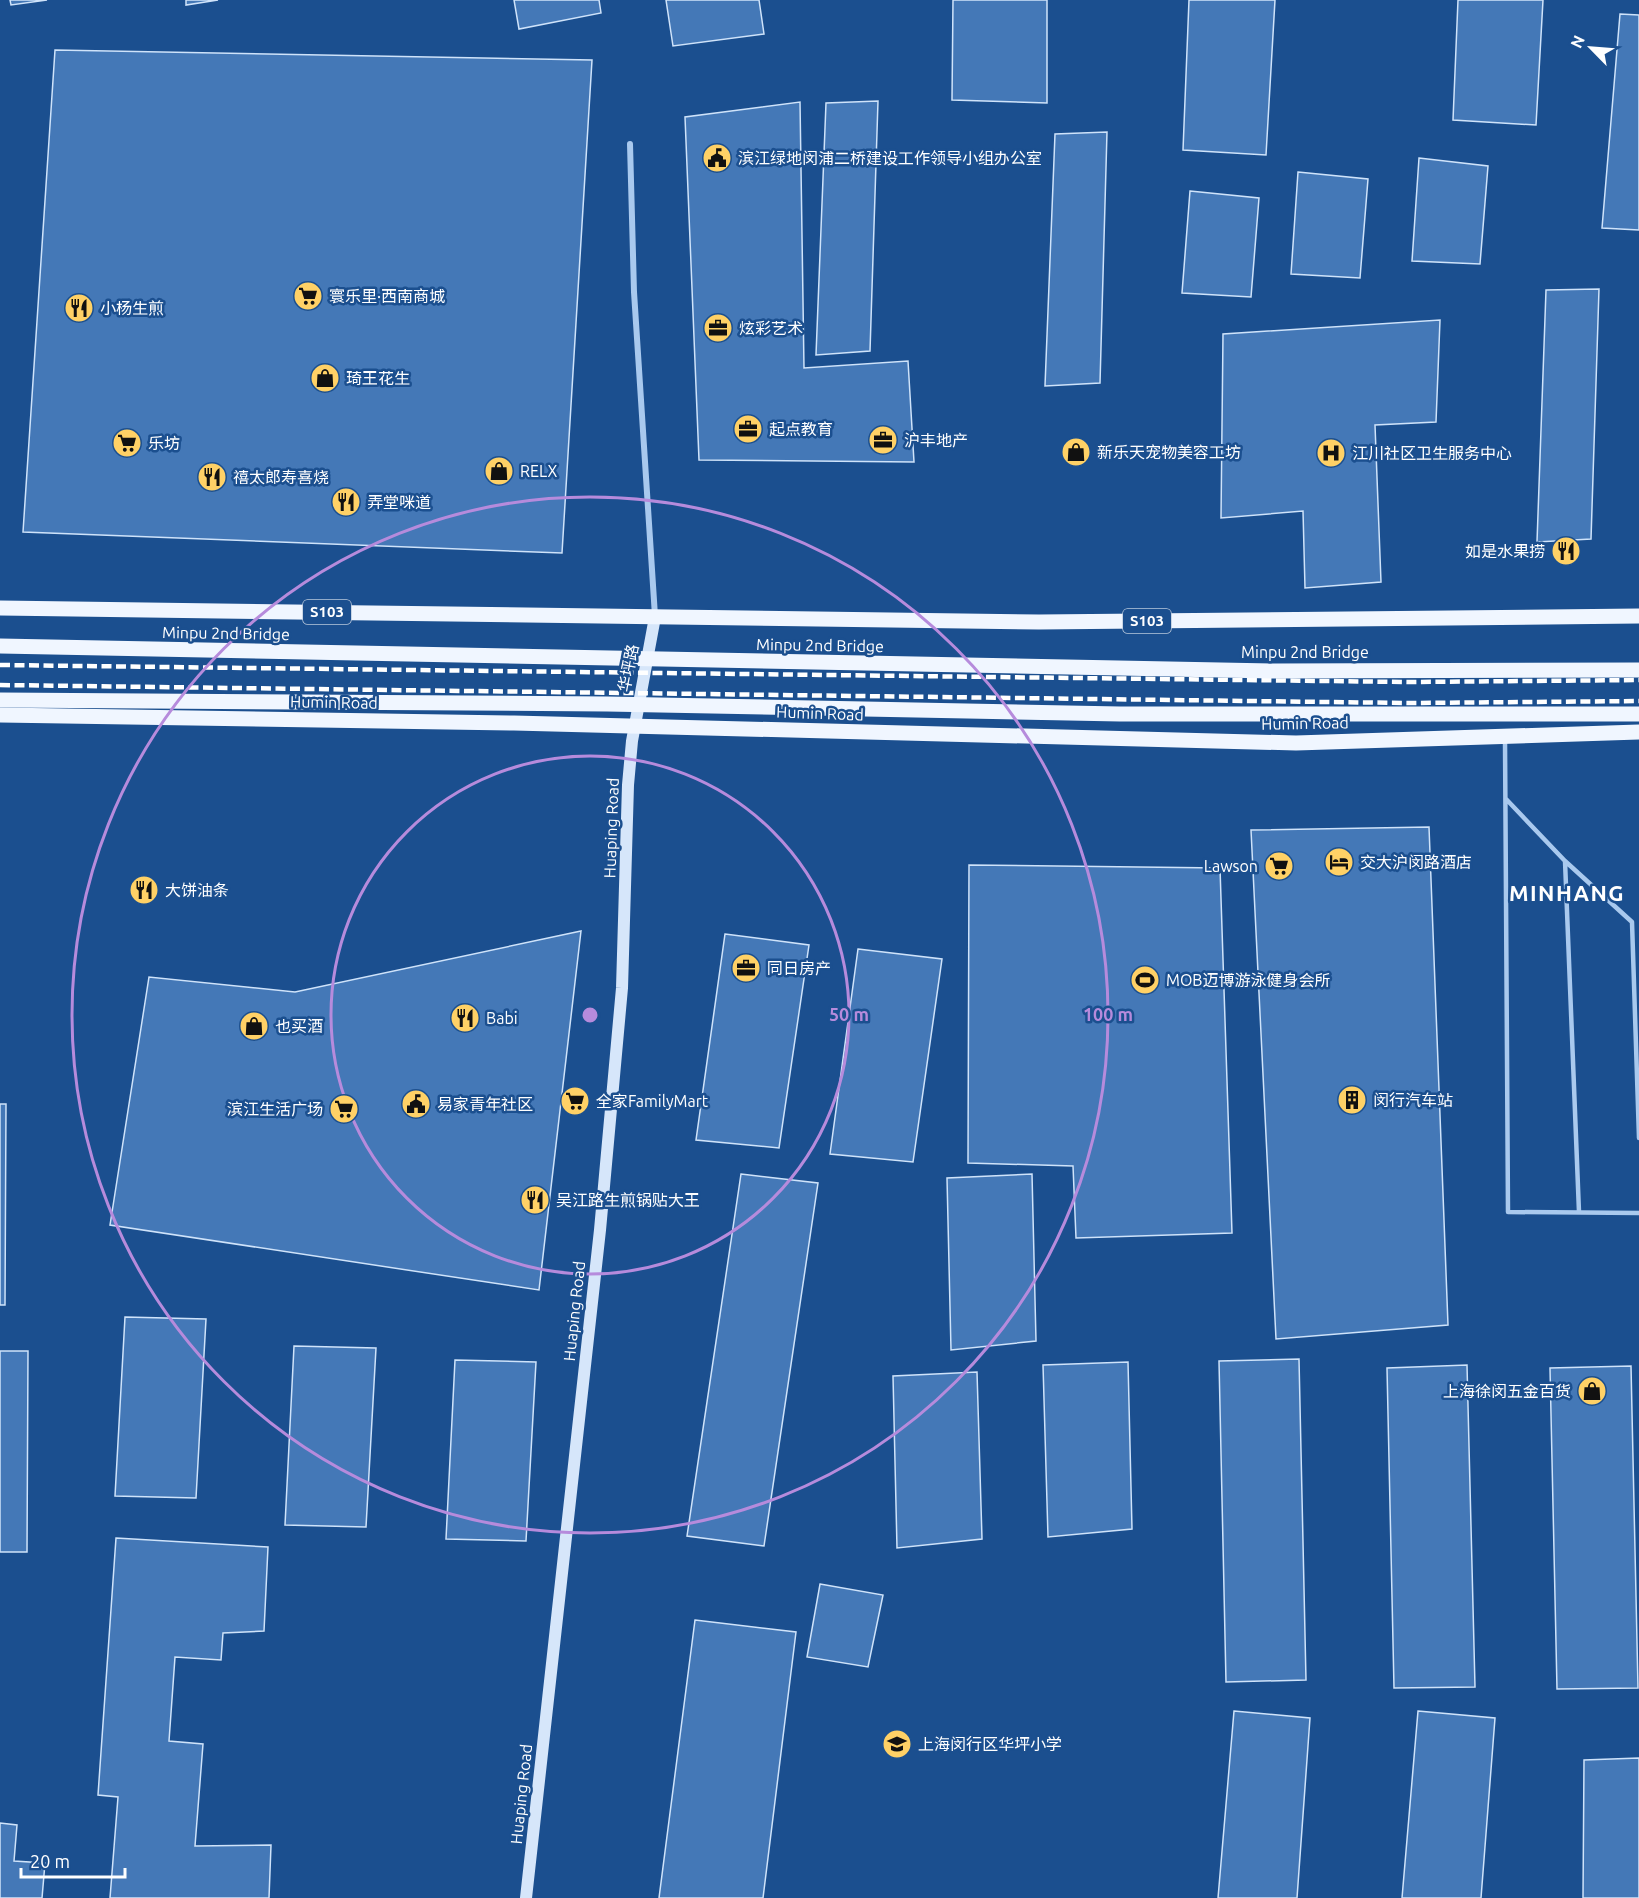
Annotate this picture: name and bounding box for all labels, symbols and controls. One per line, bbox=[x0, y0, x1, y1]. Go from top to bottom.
north arrow bbox=[1561, 18, 1621, 78]
text: N bbox=[1567, 32, 1588, 51]
public building icon: 滨江绿地闵浦二桥建设工作领导小组办公室 bbox=[701, 142, 733, 174]
place label: 滨江绿地闵浦二桥建设工作领导小组办公室 bbox=[738, 149, 1042, 167]
supermarket icon: 寰乐里·西南商城 bbox=[292, 280, 324, 312]
place label: 寰乐里·西南商城 bbox=[329, 287, 445, 305]
restaurant icon: 小杨生煎 bbox=[63, 292, 95, 324]
place label: 小杨生煎 bbox=[100, 299, 164, 317]
office icon: 炫彩艺术 bbox=[702, 312, 734, 344]
place label: 炫彩艺术 bbox=[739, 319, 803, 337]
shop icon: 琦王花生 bbox=[309, 362, 341, 394]
place label: 琦王花生 bbox=[346, 369, 410, 387]
office icon: 起点教育 bbox=[732, 413, 764, 445]
place label: 起点教育 bbox=[769, 420, 833, 438]
office icon: 沪丰地产 bbox=[867, 424, 899, 456]
supermarket icon: 乐坊 bbox=[111, 427, 143, 459]
place label: 沪丰地产 bbox=[904, 431, 968, 449]
place label: 乐坊 bbox=[148, 434, 180, 452]
shop icon: 新乐天宠物美容工坊 bbox=[1060, 436, 1092, 468]
hospital icon: 江川社区卫生服务中心 bbox=[1315, 437, 1347, 469]
place label: 新乐天宠物美容工坊 bbox=[1097, 443, 1241, 461]
place label: 江川社区卫生服务中心 bbox=[1352, 444, 1512, 462]
shop icon: RELX bbox=[483, 455, 515, 487]
restaurant icon: 禧太郎寿喜烧 bbox=[196, 461, 228, 493]
place label: RELX bbox=[520, 462, 557, 480]
place label: 禧太郎寿喜烧 bbox=[233, 468, 329, 486]
restaurant icon: 弄堂咪道 bbox=[330, 486, 362, 518]
place label: 弄堂咪道 bbox=[367, 493, 431, 511]
restaurant icon: 如是水果捞 bbox=[1550, 535, 1582, 567]
place label: 如是水果捞 bbox=[1465, 542, 1545, 560]
road number: S103 bbox=[303, 600, 351, 624]
road number: S103 bbox=[1123, 609, 1171, 633]
street label: Minpu 2nd Bridge bbox=[162, 623, 290, 643]
street label: Minpu 2nd Bridge bbox=[756, 635, 884, 655]
street label: 华坪路 bbox=[615, 643, 641, 693]
street label: Minpu 2nd Bridge bbox=[1241, 643, 1369, 661]
street label: Humin Road bbox=[290, 692, 378, 712]
street label: Humin Road bbox=[776, 702, 864, 724]
street label: Humin Road bbox=[1261, 713, 1349, 733]
street label: Huaping Road bbox=[600, 777, 622, 879]
hotel icon: 交大沪闵路酒店 bbox=[1323, 846, 1355, 878]
supermarket icon: Lawson bbox=[1263, 850, 1295, 882]
place label: 交大沪闵路酒店 bbox=[1360, 853, 1472, 871]
place label: Lawson bbox=[1204, 857, 1258, 875]
restaurant icon: 大饼油条 bbox=[128, 874, 160, 906]
district label: MINHANG bbox=[1509, 880, 1625, 905]
place label: 大饼油条 bbox=[165, 881, 229, 899]
office icon: 同日房产 bbox=[730, 952, 762, 984]
place label: 同日房产 bbox=[767, 959, 831, 977]
sports icon: MOB迈博游泳健身会所 bbox=[1129, 964, 1161, 996]
place label: MOB迈博游泳健身会所 bbox=[1166, 971, 1330, 989]
restaurant icon: Babi bbox=[449, 1002, 481, 1034]
text: 50 m bbox=[829, 1004, 869, 1024]
text: 100 m bbox=[1083, 1004, 1133, 1024]
centre of rings bbox=[580, 1005, 600, 1025]
place label: Babi bbox=[486, 1009, 518, 1027]
shop icon: 也买酒 bbox=[238, 1010, 270, 1042]
place label: 也买酒 bbox=[275, 1017, 323, 1035]
building icon: 闵行汽车站 bbox=[1336, 1084, 1368, 1116]
supermarket icon: 全家FamilyMart bbox=[559, 1085, 591, 1117]
public building icon: 易家青年社区 bbox=[400, 1088, 432, 1120]
place label: 闵行汽车站 bbox=[1373, 1091, 1453, 1109]
place label: 全家FamilyMart bbox=[596, 1092, 709, 1110]
supermarket icon: 滨江生活广场 bbox=[328, 1093, 360, 1125]
place label: 易家青年社区 bbox=[437, 1095, 533, 1113]
place label: 滨江生活广场 bbox=[227, 1100, 323, 1118]
restaurant icon: 吴江路生煎锅贴大王 bbox=[519, 1184, 551, 1216]
place label: 吴江路生煎锅贴大王 bbox=[556, 1191, 700, 1209]
street label: Huaping Road bbox=[560, 1260, 588, 1362]
shop icon: 上海徐闵五金百货 bbox=[1576, 1375, 1608, 1407]
place label: 上海徐闵五金百货 bbox=[1443, 1382, 1571, 1400]
school or university icon: 上海闵行区华坪小学 bbox=[881, 1728, 913, 1760]
place label: 上海闵行区华坪小学 bbox=[918, 1735, 1062, 1753]
street label: Huaping Road bbox=[507, 1743, 535, 1845]
scale bar bbox=[21, 1841, 124, 1879]
text: 20 m bbox=[30, 1851, 70, 1871]

